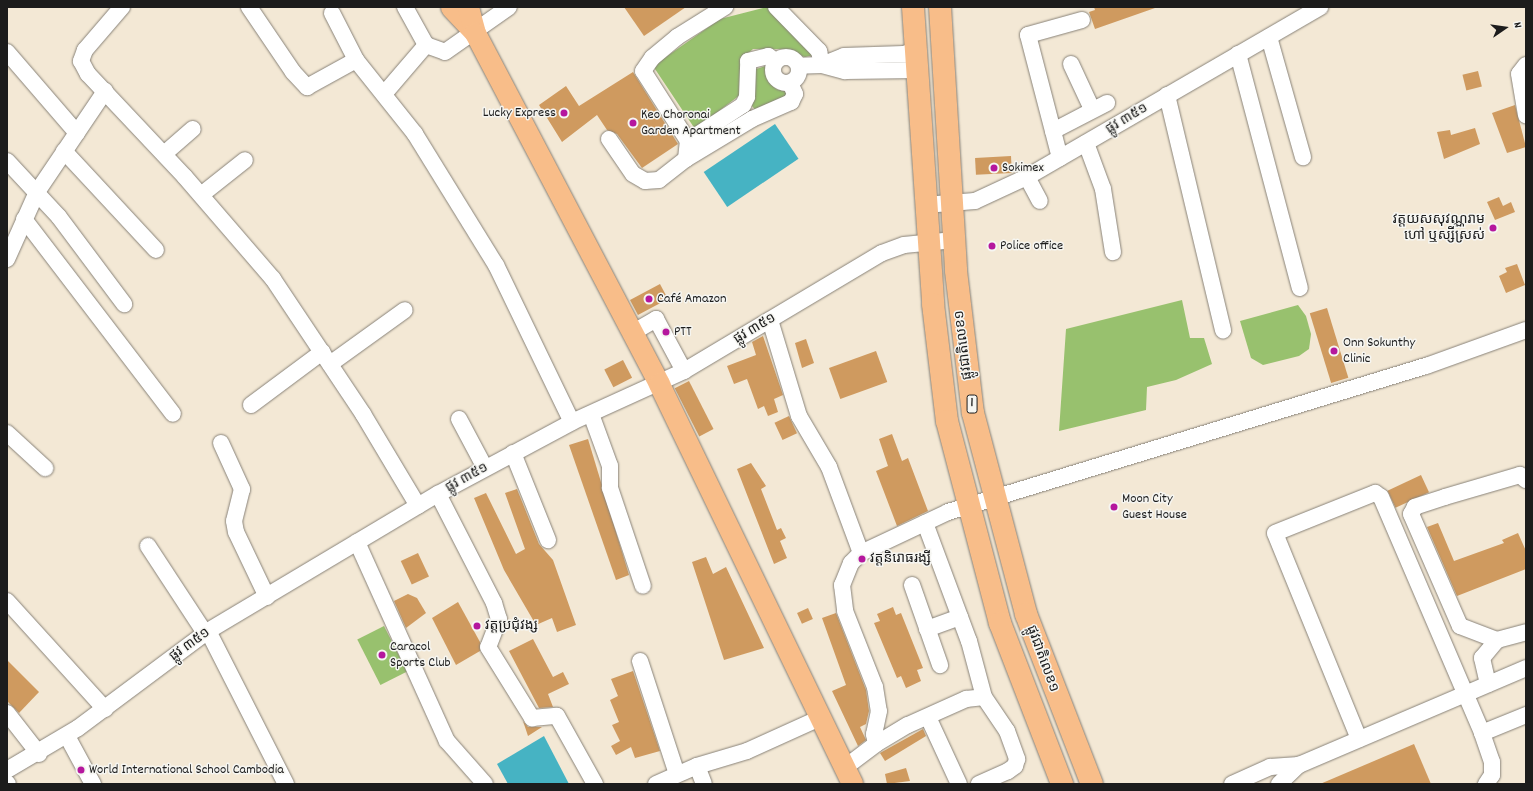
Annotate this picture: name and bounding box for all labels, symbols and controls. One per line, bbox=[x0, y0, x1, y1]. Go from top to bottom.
north arrow bbox=[1485, 8, 1525, 48]
text: N bbox=[1508, 21, 1525, 30]
street label: ផ្លូវ ៣៥១ bbox=[1103, 100, 1151, 138]
place label: Lucky Express bbox=[483, 105, 556, 121]
place label: Keo Choronai Garden Apartment bbox=[641, 107, 741, 140]
marker: Lucky Express bbox=[559, 108, 569, 118]
marker: Keo Choronai Garden Apartment bbox=[628, 118, 638, 128]
place label: Sokimex bbox=[1002, 160, 1044, 176]
marker: Sokimex bbox=[989, 163, 999, 173]
place label: វត្តយសសុវណ្ណរាម ហៅ ឬស្សីស្រស់ bbox=[1393, 212, 1485, 244]
marker: វត្តយសសុវណ្ណរាម ហៅ ឬស្សីស្រស់ bbox=[1488, 223, 1498, 233]
place label: Police office bbox=[1000, 238, 1063, 254]
marker: Police office bbox=[987, 241, 997, 251]
place label: Café Amazon bbox=[657, 291, 726, 307]
marker: Café Amazon bbox=[644, 294, 654, 304]
street label: ផ្លូវជាតិលេខ១ bbox=[951, 309, 977, 381]
street label: ផ្លូវ ៣៥១ bbox=[731, 310, 779, 348]
place label: PTT bbox=[674, 324, 692, 340]
marker: PTT bbox=[661, 327, 671, 337]
place label: Onn Sokunthy Clinic bbox=[1343, 335, 1415, 368]
marker: Onn Sokunthy Clinic bbox=[1328, 345, 1340, 357]
road number: 1 bbox=[966, 393, 978, 415]
street label: ផ្លូវ ៣៥១ bbox=[443, 459, 491, 497]
place label: Moon City Guest House bbox=[1122, 491, 1187, 524]
marker: Moon City Guest House bbox=[1109, 502, 1119, 512]
place label: វត្តនិរោធរង្សី bbox=[870, 551, 931, 567]
marker: វត្តនិរោធរង្សី bbox=[857, 554, 867, 564]
place label: វត្តប្រជុំវង្ស bbox=[485, 618, 538, 634]
marker: វត្តប្រជុំវង្ស bbox=[472, 621, 482, 631]
street label: ផ្លូវជាតិលេខ១ bbox=[1022, 623, 1062, 695]
street label: ផ្លូវ ៣៥១ bbox=[166, 625, 214, 665]
place label: Caracol Sports Club bbox=[390, 639, 451, 672]
marker: Caracol Sports Club bbox=[377, 650, 387, 660]
place label: World International School Cambodia bbox=[89, 762, 284, 778]
marker: World International School Cambodia bbox=[76, 765, 86, 775]

